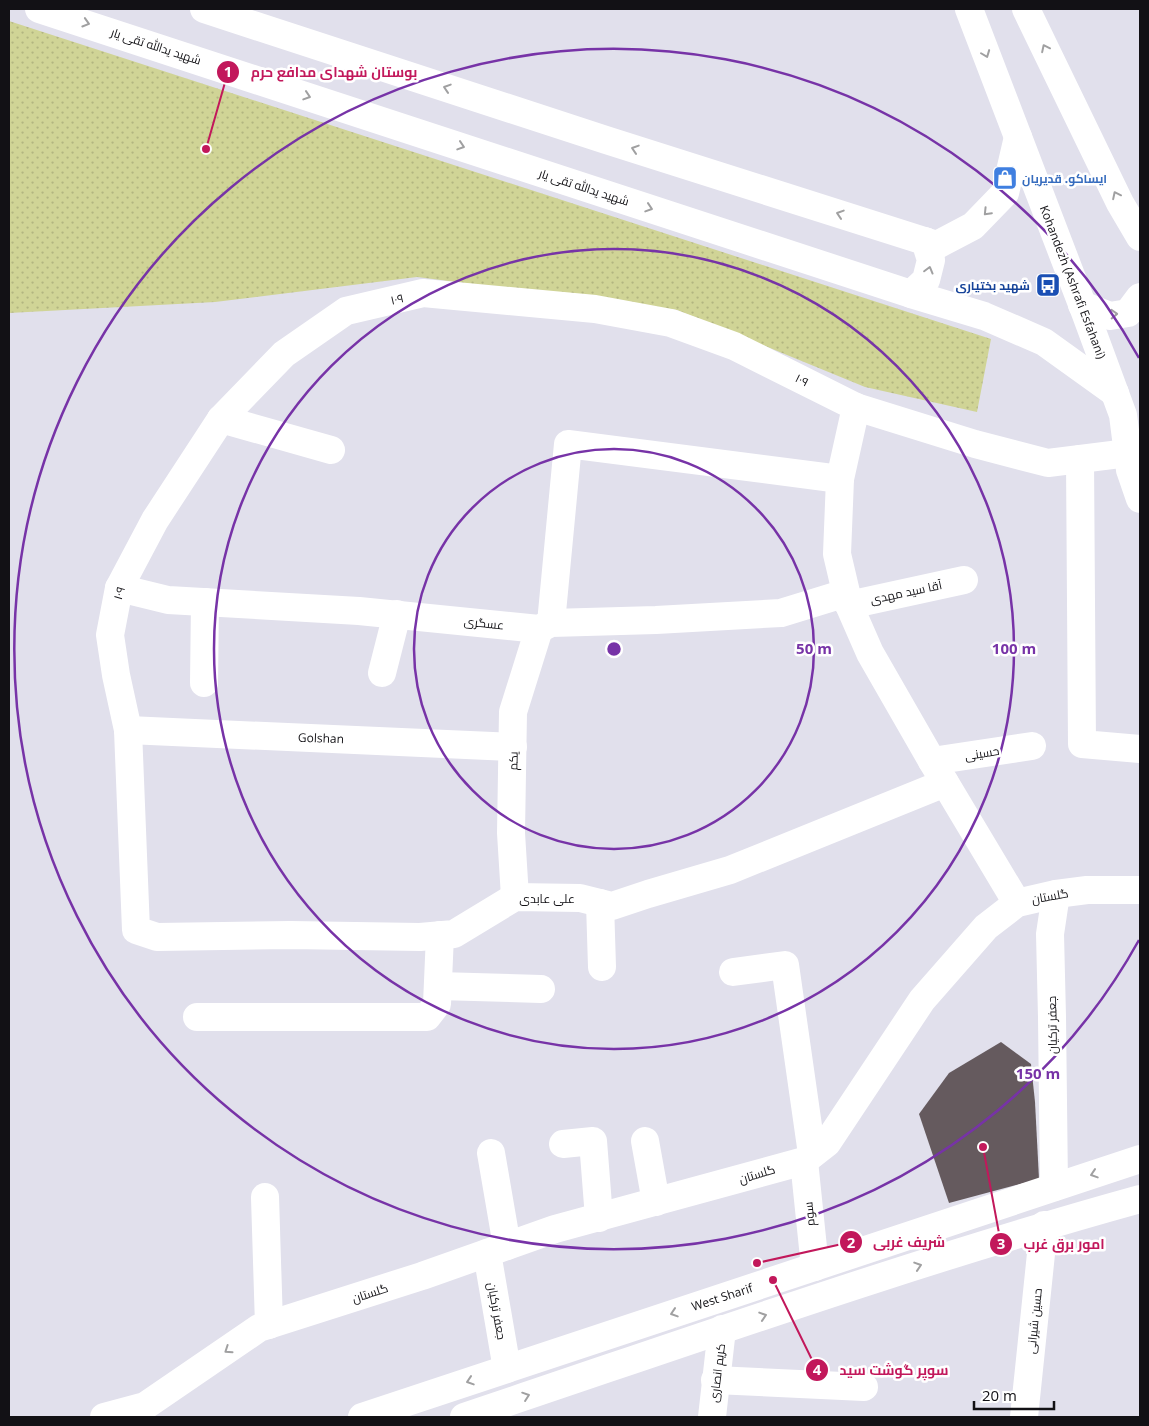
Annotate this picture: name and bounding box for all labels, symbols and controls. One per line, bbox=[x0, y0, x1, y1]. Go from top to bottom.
one-way arrow bbox=[81, 18, 89, 28]
street label: شهید یدالله تقی یار bbox=[108, 23, 203, 69]
one-way arrow bbox=[1041, 44, 1051, 53]
one-way arrow bbox=[980, 49, 990, 58]
callout: بوستان شهدای مدافع حرم bbox=[215, 57, 427, 86]
text: 1 bbox=[224, 61, 232, 81]
text: بوستان شهدای مدافع حرم bbox=[251, 62, 417, 82]
one-way arrow bbox=[443, 84, 451, 94]
one-way arrow bbox=[302, 90, 310, 100]
one-way arrow bbox=[456, 141, 465, 151]
one-way arrow bbox=[631, 144, 639, 154]
street label: شهید یدالله تقی یار bbox=[536, 164, 631, 210]
shop icon: ایساکو. قدیریان bbox=[992, 165, 1018, 191]
place label: ایساکو. قدیریان bbox=[1022, 170, 1107, 187]
one-way arrow bbox=[1111, 191, 1122, 200]
one-way arrow bbox=[644, 202, 652, 212]
street label: Kohandezh (Ashrafi Esfahani) bbox=[1036, 203, 1110, 362]
one-way arrow bbox=[984, 206, 993, 215]
one-way arrow bbox=[836, 209, 844, 219]
one-way arrow bbox=[923, 266, 934, 275]
bus stop icon: شهید بختیاری bbox=[1035, 272, 1061, 298]
place label: شهید بختیاری bbox=[956, 277, 1030, 294]
street label: ۱۰۹ bbox=[389, 289, 405, 309]
one-way arrow bbox=[1111, 308, 1119, 319]
street label: ۱۰۹ bbox=[792, 369, 812, 391]
street label: آقا سید مهدی bbox=[869, 576, 944, 608]
street label: ۱۰۹ bbox=[109, 584, 129, 602]
street label: عسگری bbox=[463, 612, 505, 634]
text: 50 m bbox=[796, 638, 832, 658]
text: 100 m bbox=[992, 638, 1036, 658]
centre of rings bbox=[605, 640, 623, 658]
street label: Golshan bbox=[298, 729, 344, 747]
street label: حسینی bbox=[964, 742, 1000, 764]
street label: یکم bbox=[504, 751, 522, 771]
street label: گلستان bbox=[1030, 884, 1070, 908]
street label: علی عابدی bbox=[519, 890, 575, 907]
street label: جعفر ترکیان bbox=[1043, 996, 1061, 1054]
text: 150 m bbox=[1016, 1063, 1060, 1083]
street label: گلستان bbox=[737, 1160, 777, 1188]
one-way arrow bbox=[1090, 1169, 1098, 1179]
street label: سوم bbox=[799, 1201, 819, 1227]
callout: شریف غربی bbox=[838, 1228, 955, 1257]
callout: امور برق غرب bbox=[988, 1230, 1115, 1259]
text: 2 bbox=[847, 1232, 856, 1252]
text: شریف غربی bbox=[873, 1232, 945, 1251]
text: 3 bbox=[997, 1233, 1005, 1253]
text: امور برق غرب bbox=[1023, 1234, 1105, 1253]
one-way arrow bbox=[913, 1262, 921, 1272]
street label: گلستان bbox=[350, 1279, 390, 1307]
street label: West Sharif bbox=[689, 1279, 756, 1315]
street label: جعفر ترکیان bbox=[484, 1281, 510, 1341]
street label: حسین شیرانی bbox=[1022, 1287, 1046, 1355]
one-way arrow bbox=[670, 1308, 678, 1318]
one-way arrow bbox=[758, 1311, 767, 1321]
street label: کریم انصاری bbox=[705, 1342, 729, 1404]
one-way arrow bbox=[224, 1343, 233, 1353]
callout: سوپر گوشت سید bbox=[804, 1355, 958, 1384]
text: 4 bbox=[813, 1359, 822, 1379]
text: سوپر گوشت سید bbox=[839, 1360, 949, 1381]
one-way arrow bbox=[466, 1376, 474, 1386]
scale bar bbox=[974, 1378, 1054, 1410]
text: 20 m bbox=[982, 1385, 1017, 1405]
one-way arrow bbox=[522, 1392, 530, 1402]

